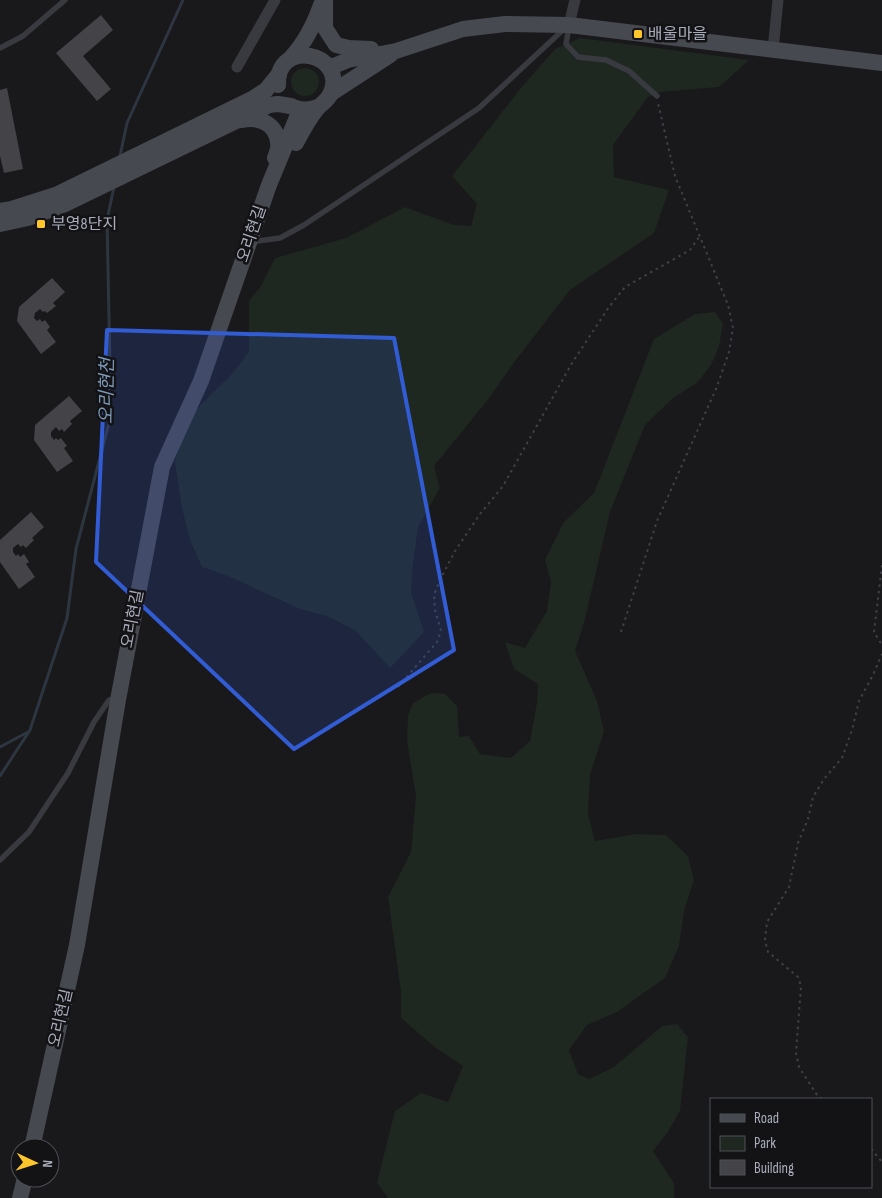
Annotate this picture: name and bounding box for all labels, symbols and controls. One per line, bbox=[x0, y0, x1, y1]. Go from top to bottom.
place label: 배울마을 bbox=[648, 25, 707, 44]
marker: 배울마을 bbox=[632, 28, 644, 40]
street label: 오리현길 bbox=[233, 203, 271, 265]
place label: 부영8단지 bbox=[51, 215, 117, 234]
marker: 부영8단지 bbox=[35, 218, 47, 230]
water label: 오리현천 bbox=[96, 355, 118, 424]
street label: 오리현길 bbox=[118, 588, 148, 650]
street label: 오리현길 bbox=[45, 987, 77, 1049]
legend bbox=[710, 1098, 872, 1188]
text: Road bbox=[754, 1109, 779, 1128]
text: Park bbox=[754, 1134, 776, 1153]
north arrow bbox=[10, 1138, 60, 1188]
text: Building bbox=[754, 1159, 794, 1178]
text: N bbox=[39, 1160, 56, 1168]

